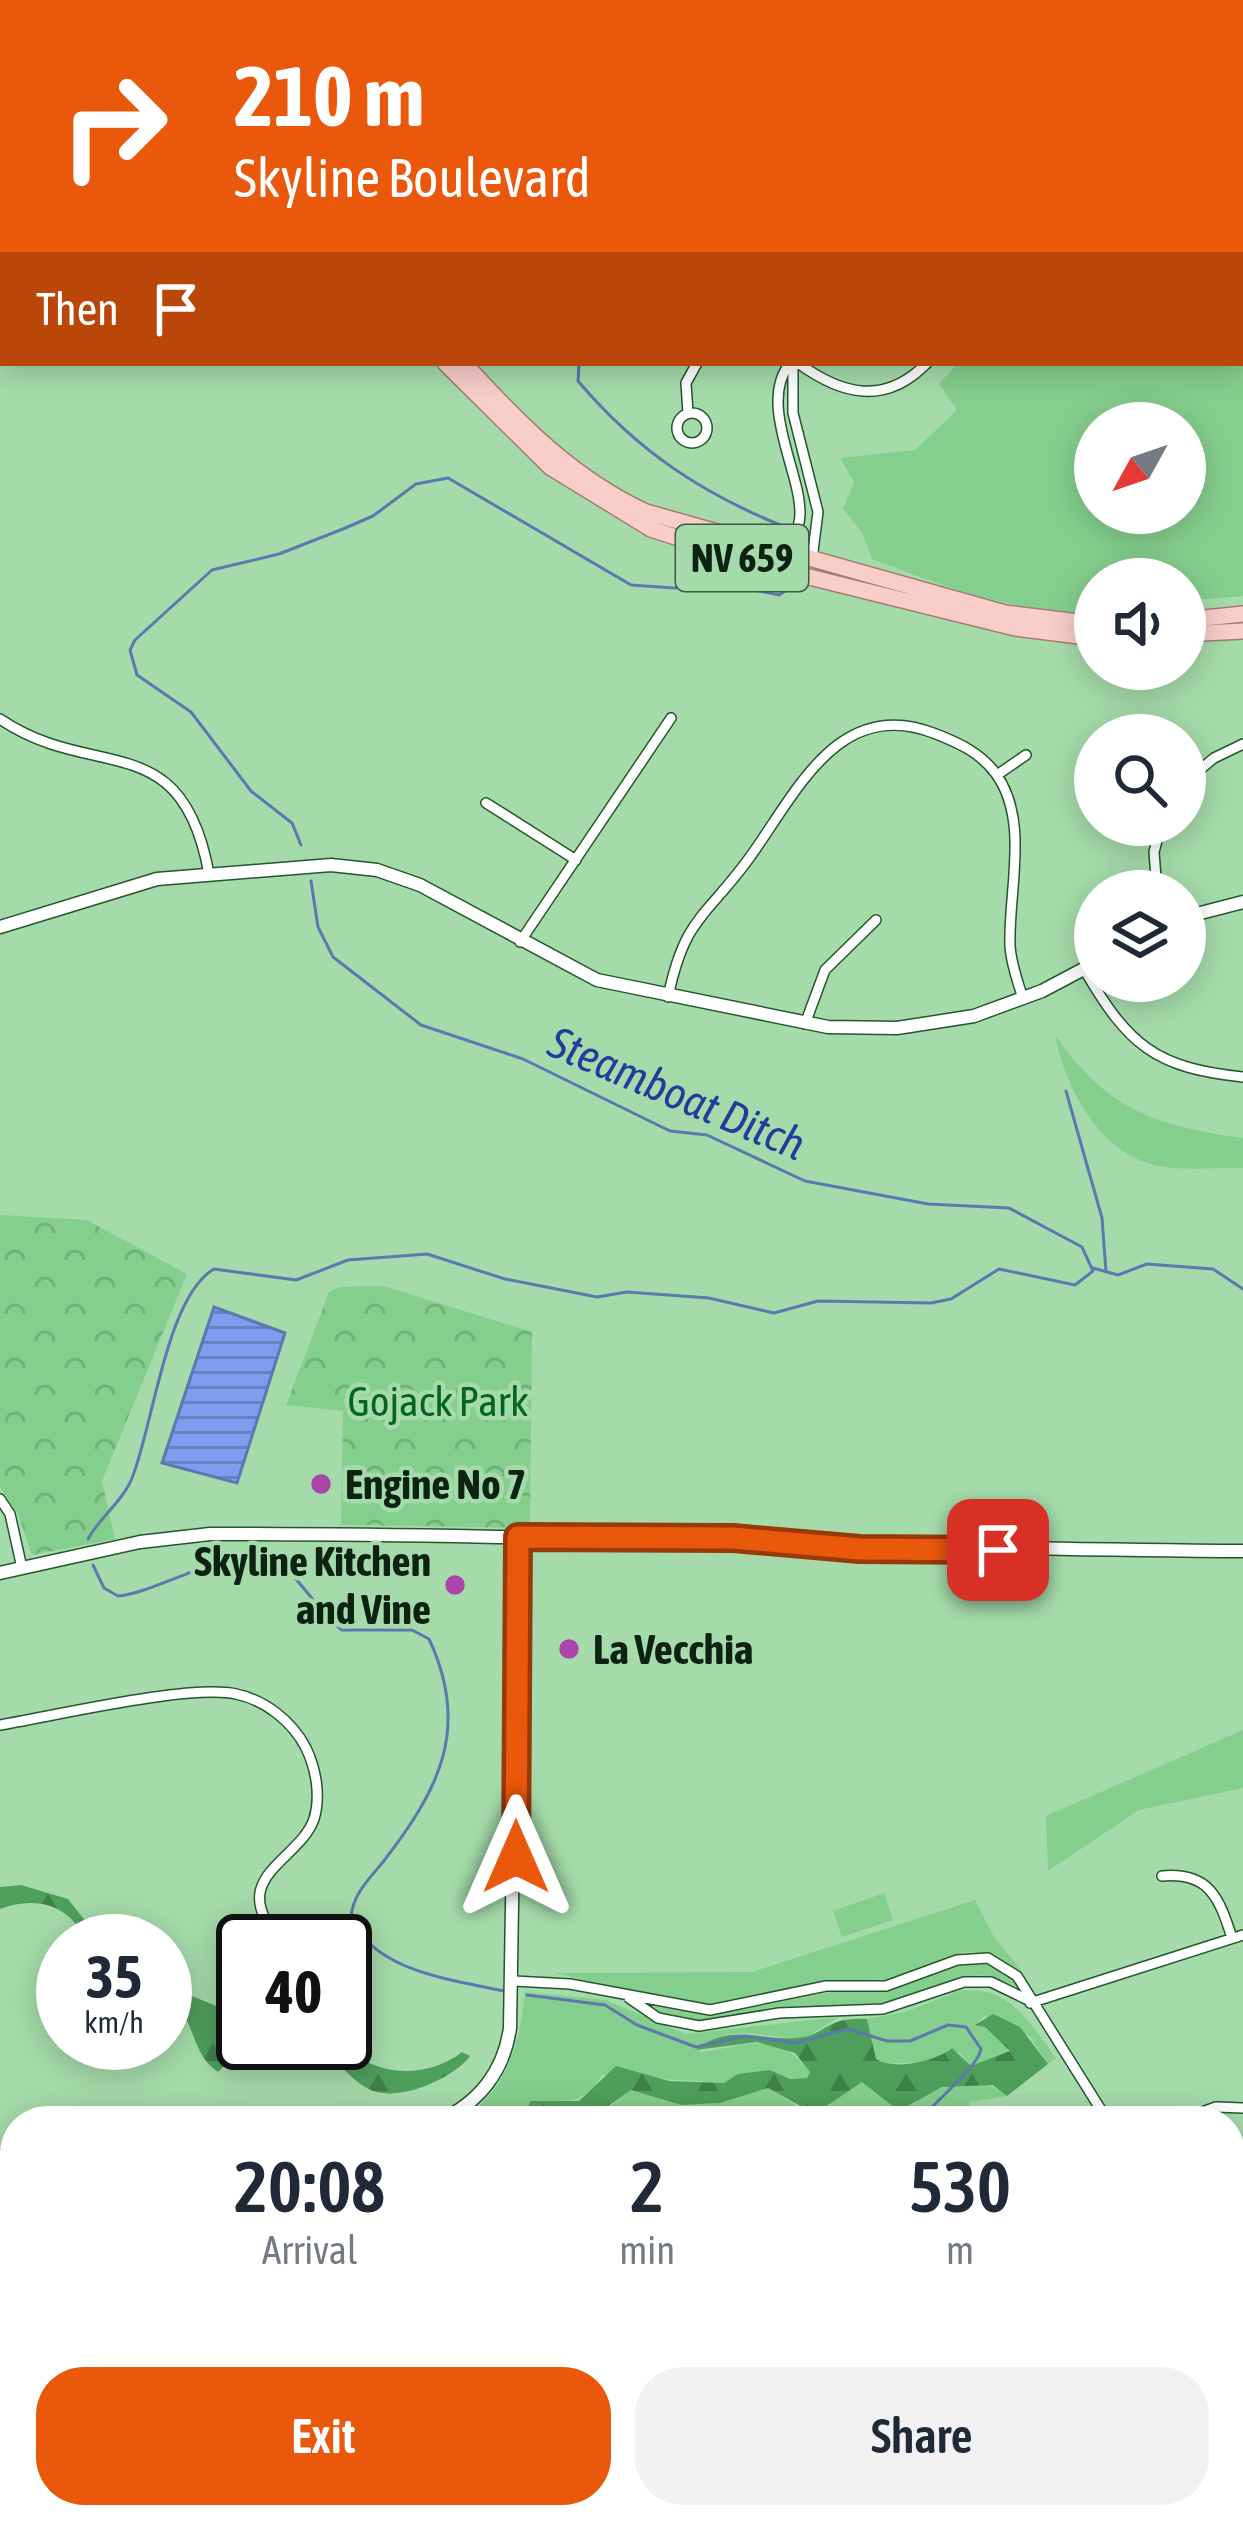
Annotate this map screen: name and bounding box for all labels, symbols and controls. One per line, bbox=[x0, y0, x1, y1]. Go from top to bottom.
icon: right bbox=[36, 48, 192, 204]
text: 210 m bbox=[234, 48, 424, 144]
text: Skyline Boulevard bbox=[234, 147, 591, 208]
icon: arrive bbox=[143, 276, 209, 342]
text: Then bbox=[36, 283, 119, 335]
north arrow bbox=[1074, 402, 1206, 534]
map controls bbox=[1074, 402, 1206, 1002]
road number: NV 659 bbox=[676, 525, 808, 591]
button: sound bbox=[1074, 558, 1206, 690]
button: search bbox=[1074, 714, 1206, 846]
button: layers bbox=[1074, 870, 1206, 1002]
water label: Steamboat Ditch bbox=[540, 1015, 813, 1170]
park label: Gojack Park bbox=[347, 1377, 529, 1425]
place label: Engine No 7 bbox=[345, 1460, 526, 1508]
marker: Engine No 7 bbox=[308, 1471, 334, 1497]
pin bbox=[947, 1499, 1049, 1601]
icon: arrive bbox=[965, 1517, 1031, 1583]
place label: Skyline Kitchen and Vine bbox=[194, 1537, 431, 1633]
marker: Skyline Kitchen and Vine bbox=[442, 1572, 468, 1598]
place label: La Vecchia bbox=[593, 1625, 753, 1673]
marker: La Vecchia bbox=[556, 1636, 582, 1662]
position arrow bbox=[453, 1794, 579, 1920]
speed limit sign: 40 bbox=[216, 1914, 372, 2070]
text: 35 bbox=[86, 1942, 142, 2011]
text: km/h bbox=[84, 2005, 144, 2039]
text: 20:08 bbox=[234, 2145, 385, 2227]
text: 2 bbox=[630, 2145, 664, 2227]
text: 530 bbox=[909, 2145, 1011, 2227]
text: Arrival bbox=[262, 2228, 357, 2272]
text: min bbox=[619, 2228, 675, 2272]
text: m bbox=[946, 2228, 974, 2272]
button: Exit bbox=[36, 2367, 611, 2505]
button: Share bbox=[635, 2367, 1209, 2505]

